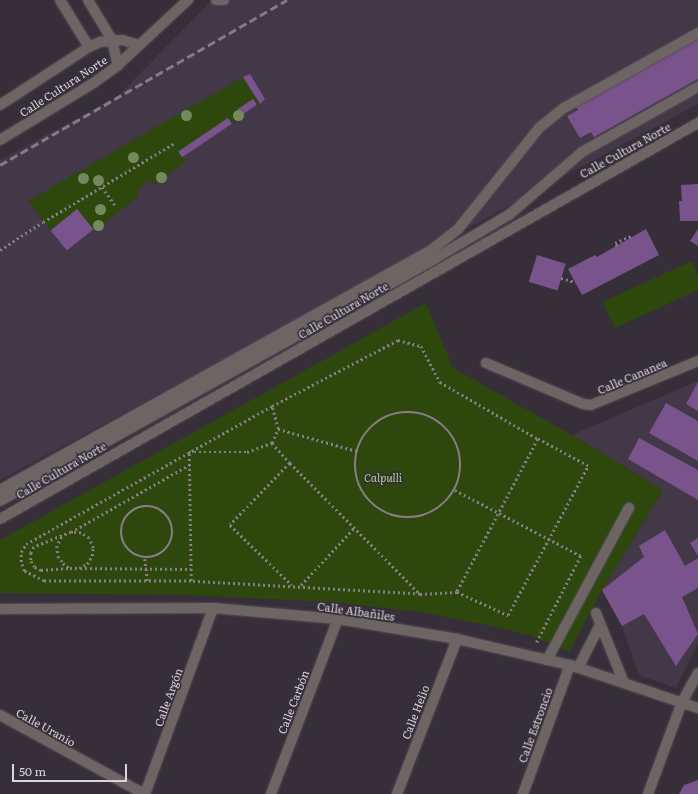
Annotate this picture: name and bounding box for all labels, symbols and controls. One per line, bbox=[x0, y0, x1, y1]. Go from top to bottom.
street label: Calle Cultura Norte bbox=[17, 53, 109, 119]
street label: Calle Cultura Norte bbox=[577, 120, 673, 180]
street label: Calle Cultura Norte bbox=[296, 279, 390, 341]
street label: Calle Cananea bbox=[595, 355, 669, 397]
street label: Calle Cultura Norte bbox=[14, 439, 108, 501]
park label: Calpulli bbox=[364, 470, 402, 484]
street label: Calle Albañiles bbox=[316, 599, 396, 623]
street label: Calle Argón bbox=[151, 666, 185, 728]
street label: Calle Carbón bbox=[275, 668, 311, 736]
street label: Calle Helio bbox=[399, 683, 431, 741]
street label: Calle Estroncio bbox=[515, 686, 555, 764]
street label: Calle Uranio bbox=[14, 705, 78, 749]
scale bar bbox=[14, 756, 129, 782]
text: 50 m bbox=[19, 762, 46, 780]

